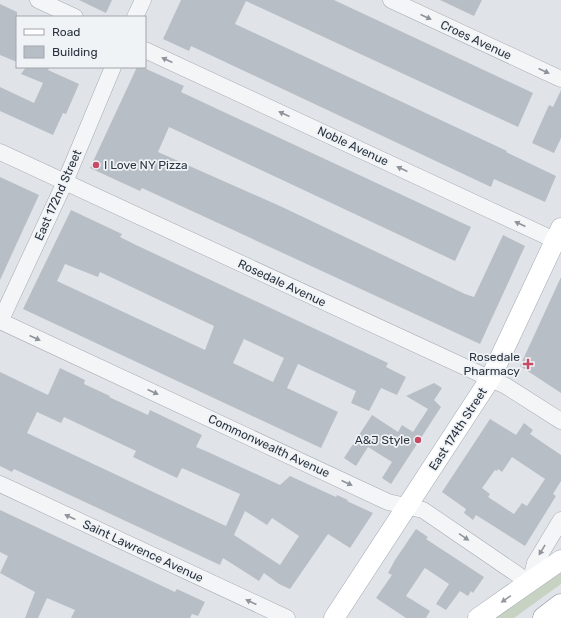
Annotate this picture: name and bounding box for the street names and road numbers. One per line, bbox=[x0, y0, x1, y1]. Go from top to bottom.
street label: Croes Avenue bbox=[438, 17, 514, 63]
street label: Noble Avenue bbox=[315, 123, 391, 169]
street label: East 172nd Street bbox=[32, 147, 84, 243]
street label: Rosedale Avenue bbox=[236, 256, 329, 310]
street label: East 174th Street bbox=[426, 385, 490, 473]
street label: Commonwealth Avenue bbox=[206, 412, 332, 480]
street label: Saint Lawrence Avenue bbox=[81, 517, 206, 585]

